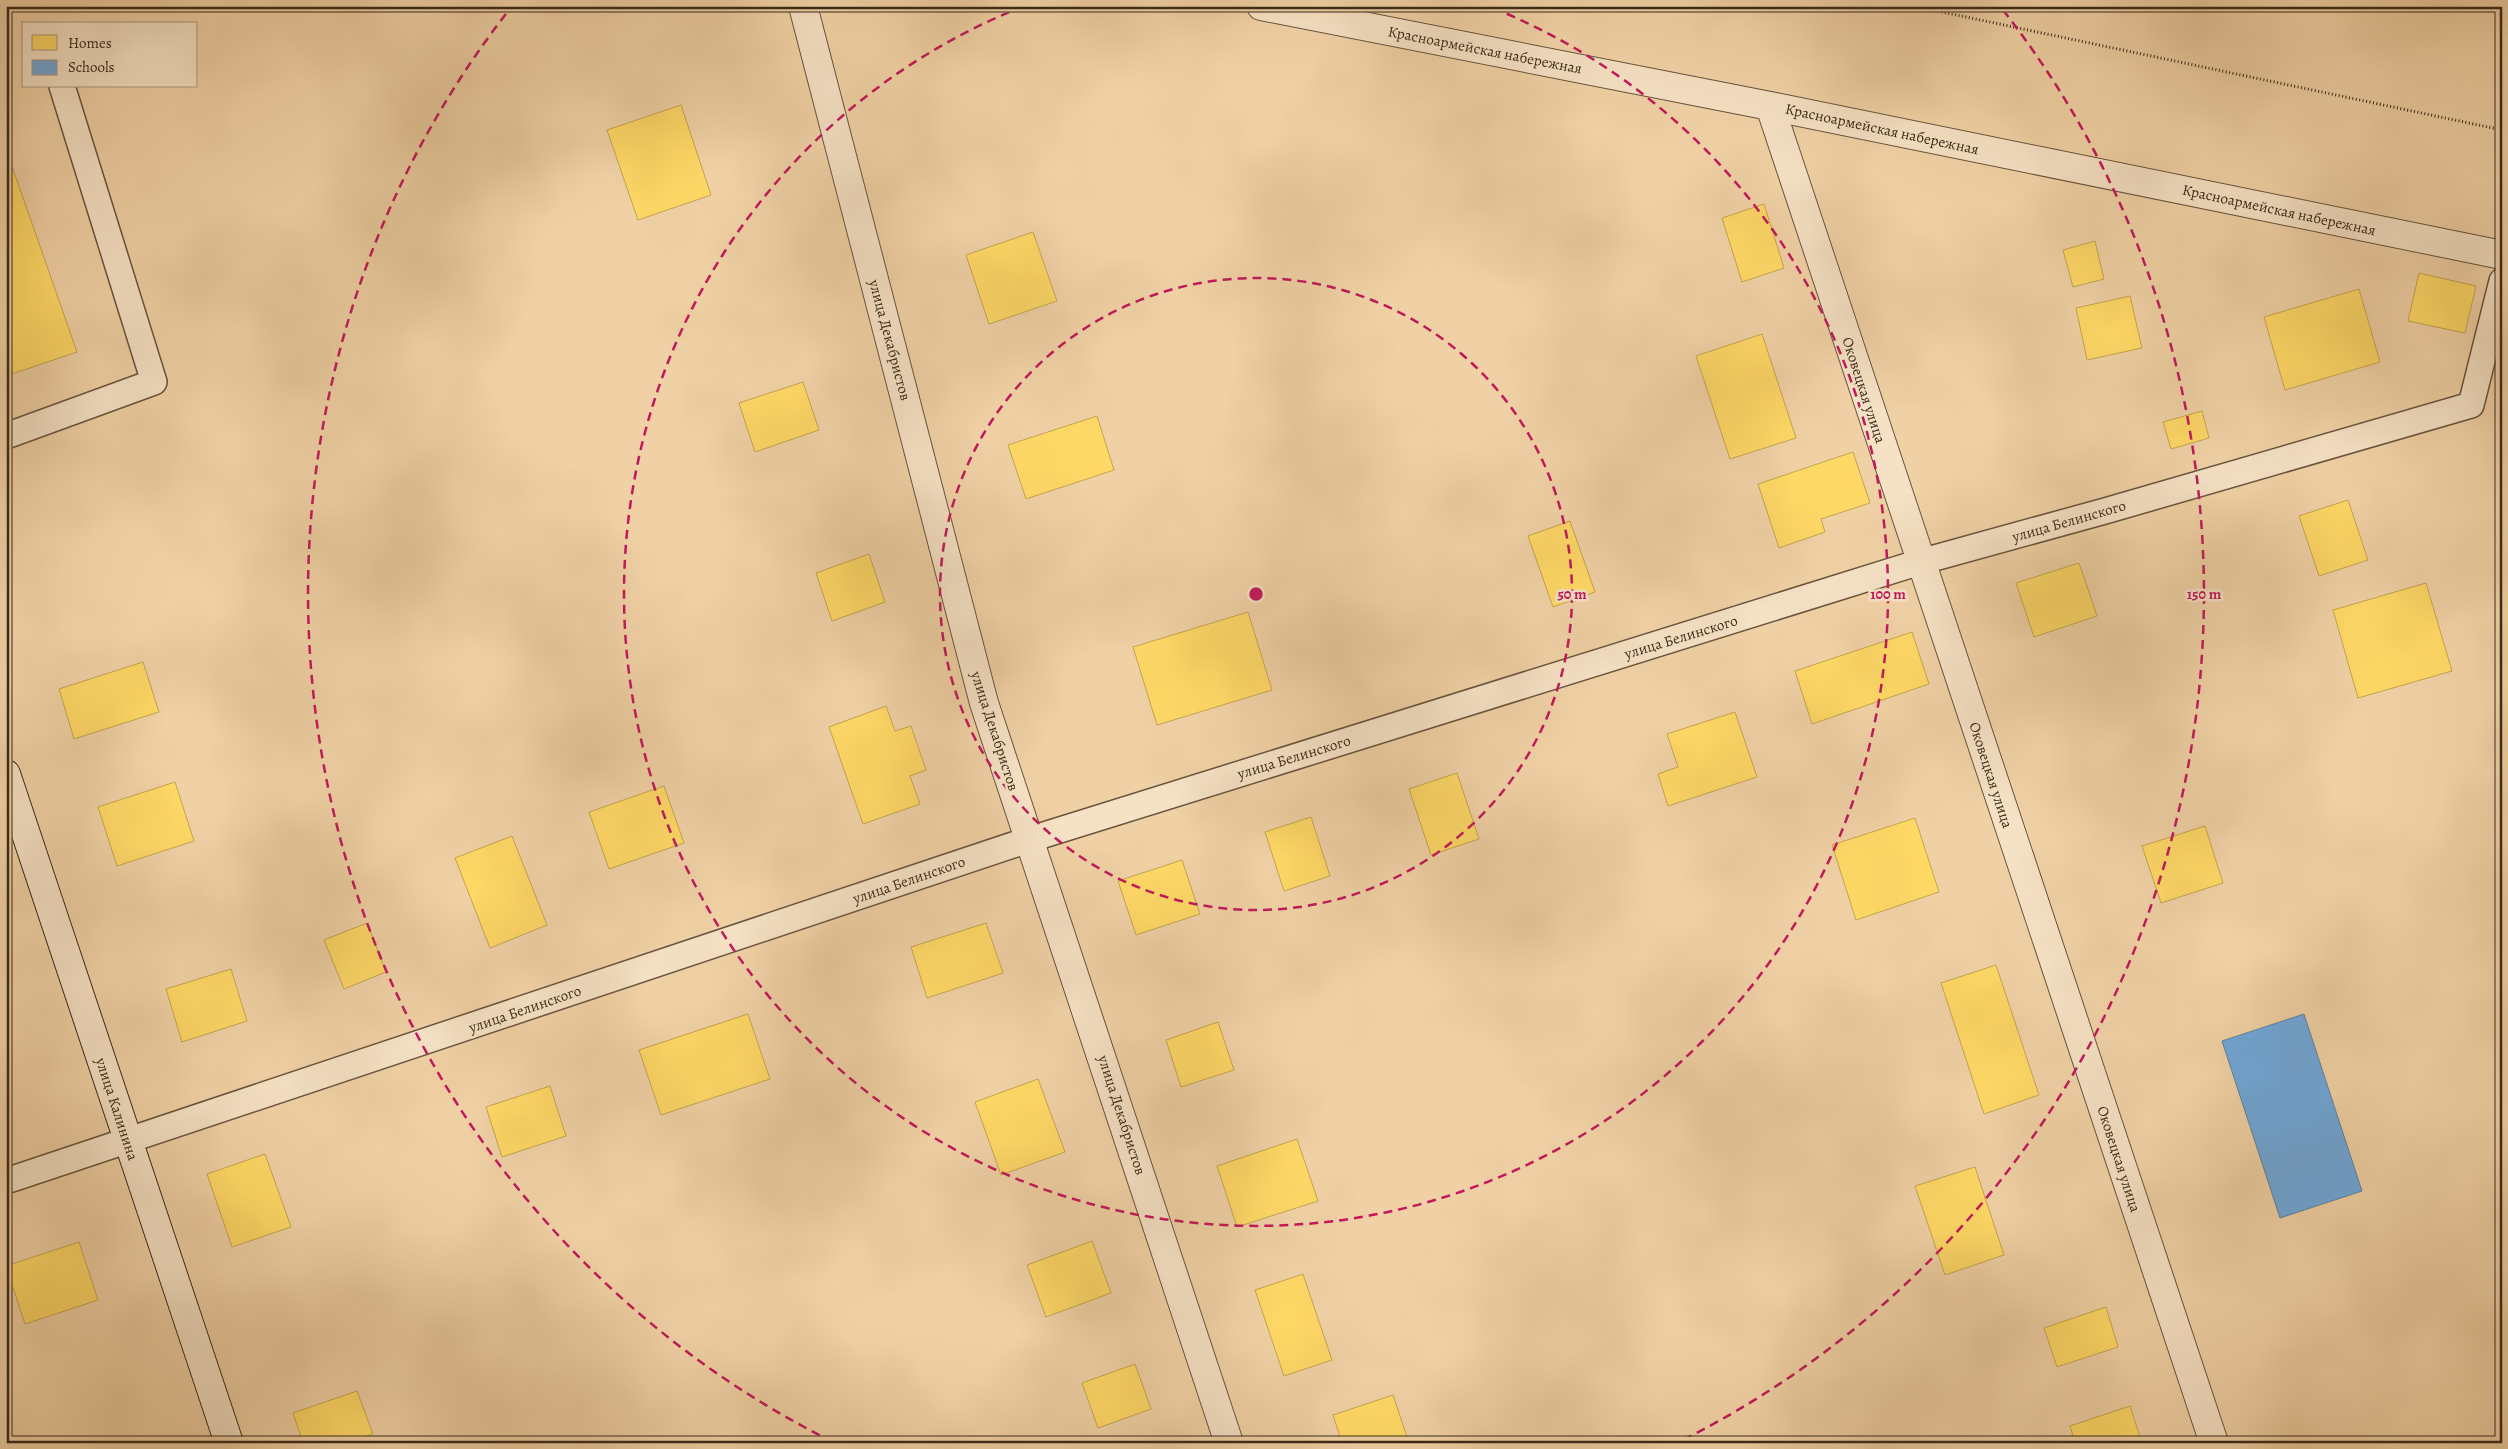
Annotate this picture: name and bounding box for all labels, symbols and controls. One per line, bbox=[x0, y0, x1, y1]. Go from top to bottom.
street label: Красноармейская набережная bbox=[1386, 21, 1584, 79]
legend bbox=[22, 22, 198, 88]
text: Homes bbox=[68, 33, 112, 53]
text: Schools bbox=[68, 57, 115, 77]
street label: Красноармейская набережная bbox=[1783, 99, 1981, 159]
street label: Красноармейская набережная bbox=[2180, 180, 2378, 240]
street label: улица Декабристов bbox=[864, 276, 916, 403]
street label: Оковецкая улица bbox=[1837, 334, 1891, 446]
street label: улица Белинского bbox=[2009, 495, 2128, 547]
text: 50 m bbox=[1557, 584, 1587, 604]
text: 100 m bbox=[1870, 584, 1906, 604]
text: 150 m bbox=[2187, 584, 2222, 604]
centre of rings bbox=[1247, 585, 1265, 603]
street label: улица Белинского bbox=[1621, 610, 1740, 664]
street label: улица Декабристов bbox=[966, 668, 1024, 793]
street label: Оковецкая улица bbox=[1964, 719, 2018, 831]
street label: улица Белинского bbox=[1234, 730, 1353, 784]
street label: улица Белинского bbox=[849, 851, 968, 909]
street label: улица Белинского bbox=[465, 980, 584, 1038]
street label: улица Декабристов bbox=[1093, 1052, 1151, 1177]
street label: улица Калинина bbox=[91, 1054, 143, 1163]
street label: Оковецкая улица bbox=[2092, 1103, 2146, 1215]

